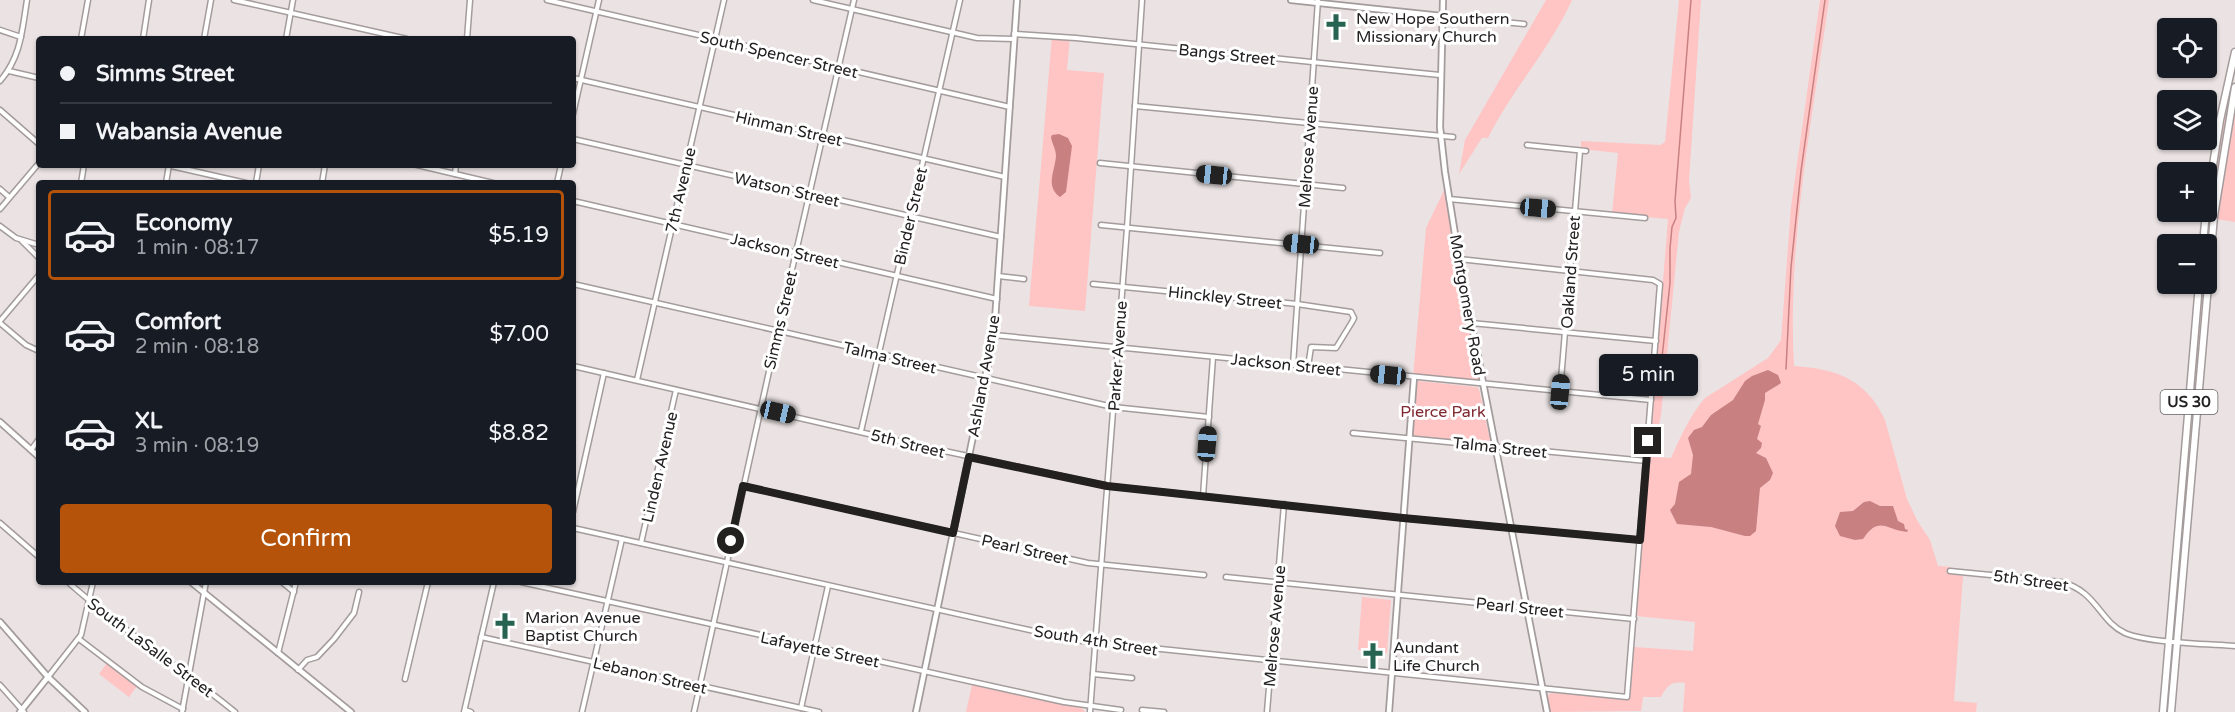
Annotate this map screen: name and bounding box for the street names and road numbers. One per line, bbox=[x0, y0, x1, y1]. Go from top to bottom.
street label: South Spencer Street bbox=[698, 27, 860, 83]
street label: Bangs Street bbox=[1177, 40, 1276, 70]
street label: Melrose Avenue bbox=[1295, 85, 1323, 209]
street label: Hinman Street bbox=[733, 107, 844, 151]
street label: 7th Avenue bbox=[661, 145, 701, 235]
street label: Binder Street bbox=[890, 165, 932, 267]
street label: Watson Street bbox=[732, 168, 841, 212]
street label: Oakland Street bbox=[1557, 215, 1585, 329]
street label: Jackson Street bbox=[729, 229, 841, 273]
street label: Montgomery Road bbox=[1445, 233, 1489, 377]
street label: Simms Street bbox=[760, 269, 802, 372]
street label: Hinckley Street bbox=[1167, 282, 1283, 314]
street label: Parker Avenue bbox=[1104, 300, 1132, 412]
street label: Ashland Avenue bbox=[963, 314, 1005, 439]
street label: Talma Street bbox=[841, 338, 938, 378]
street label: Jackson Street bbox=[1230, 349, 1342, 381]
road number: US 30 bbox=[2160, 390, 2218, 414]
street label: Linden Avenue bbox=[637, 410, 682, 525]
street label: 5th Street bbox=[869, 425, 947, 463]
street label: Talma Street bbox=[1452, 433, 1548, 463]
street label: Pearl Street bbox=[979, 530, 1070, 570]
street label: Melrose Avenue bbox=[1260, 564, 1290, 688]
street label: 5th Street bbox=[1992, 566, 2070, 596]
street label: Pearl Street bbox=[1475, 593, 1565, 623]
street label: South LaSalle Street bbox=[83, 594, 218, 702]
street label: South 4th Street bbox=[1032, 621, 1159, 661]
street label: Lafayette Street bbox=[758, 628, 881, 672]
street label: Lebanon Street bbox=[591, 653, 709, 699]

